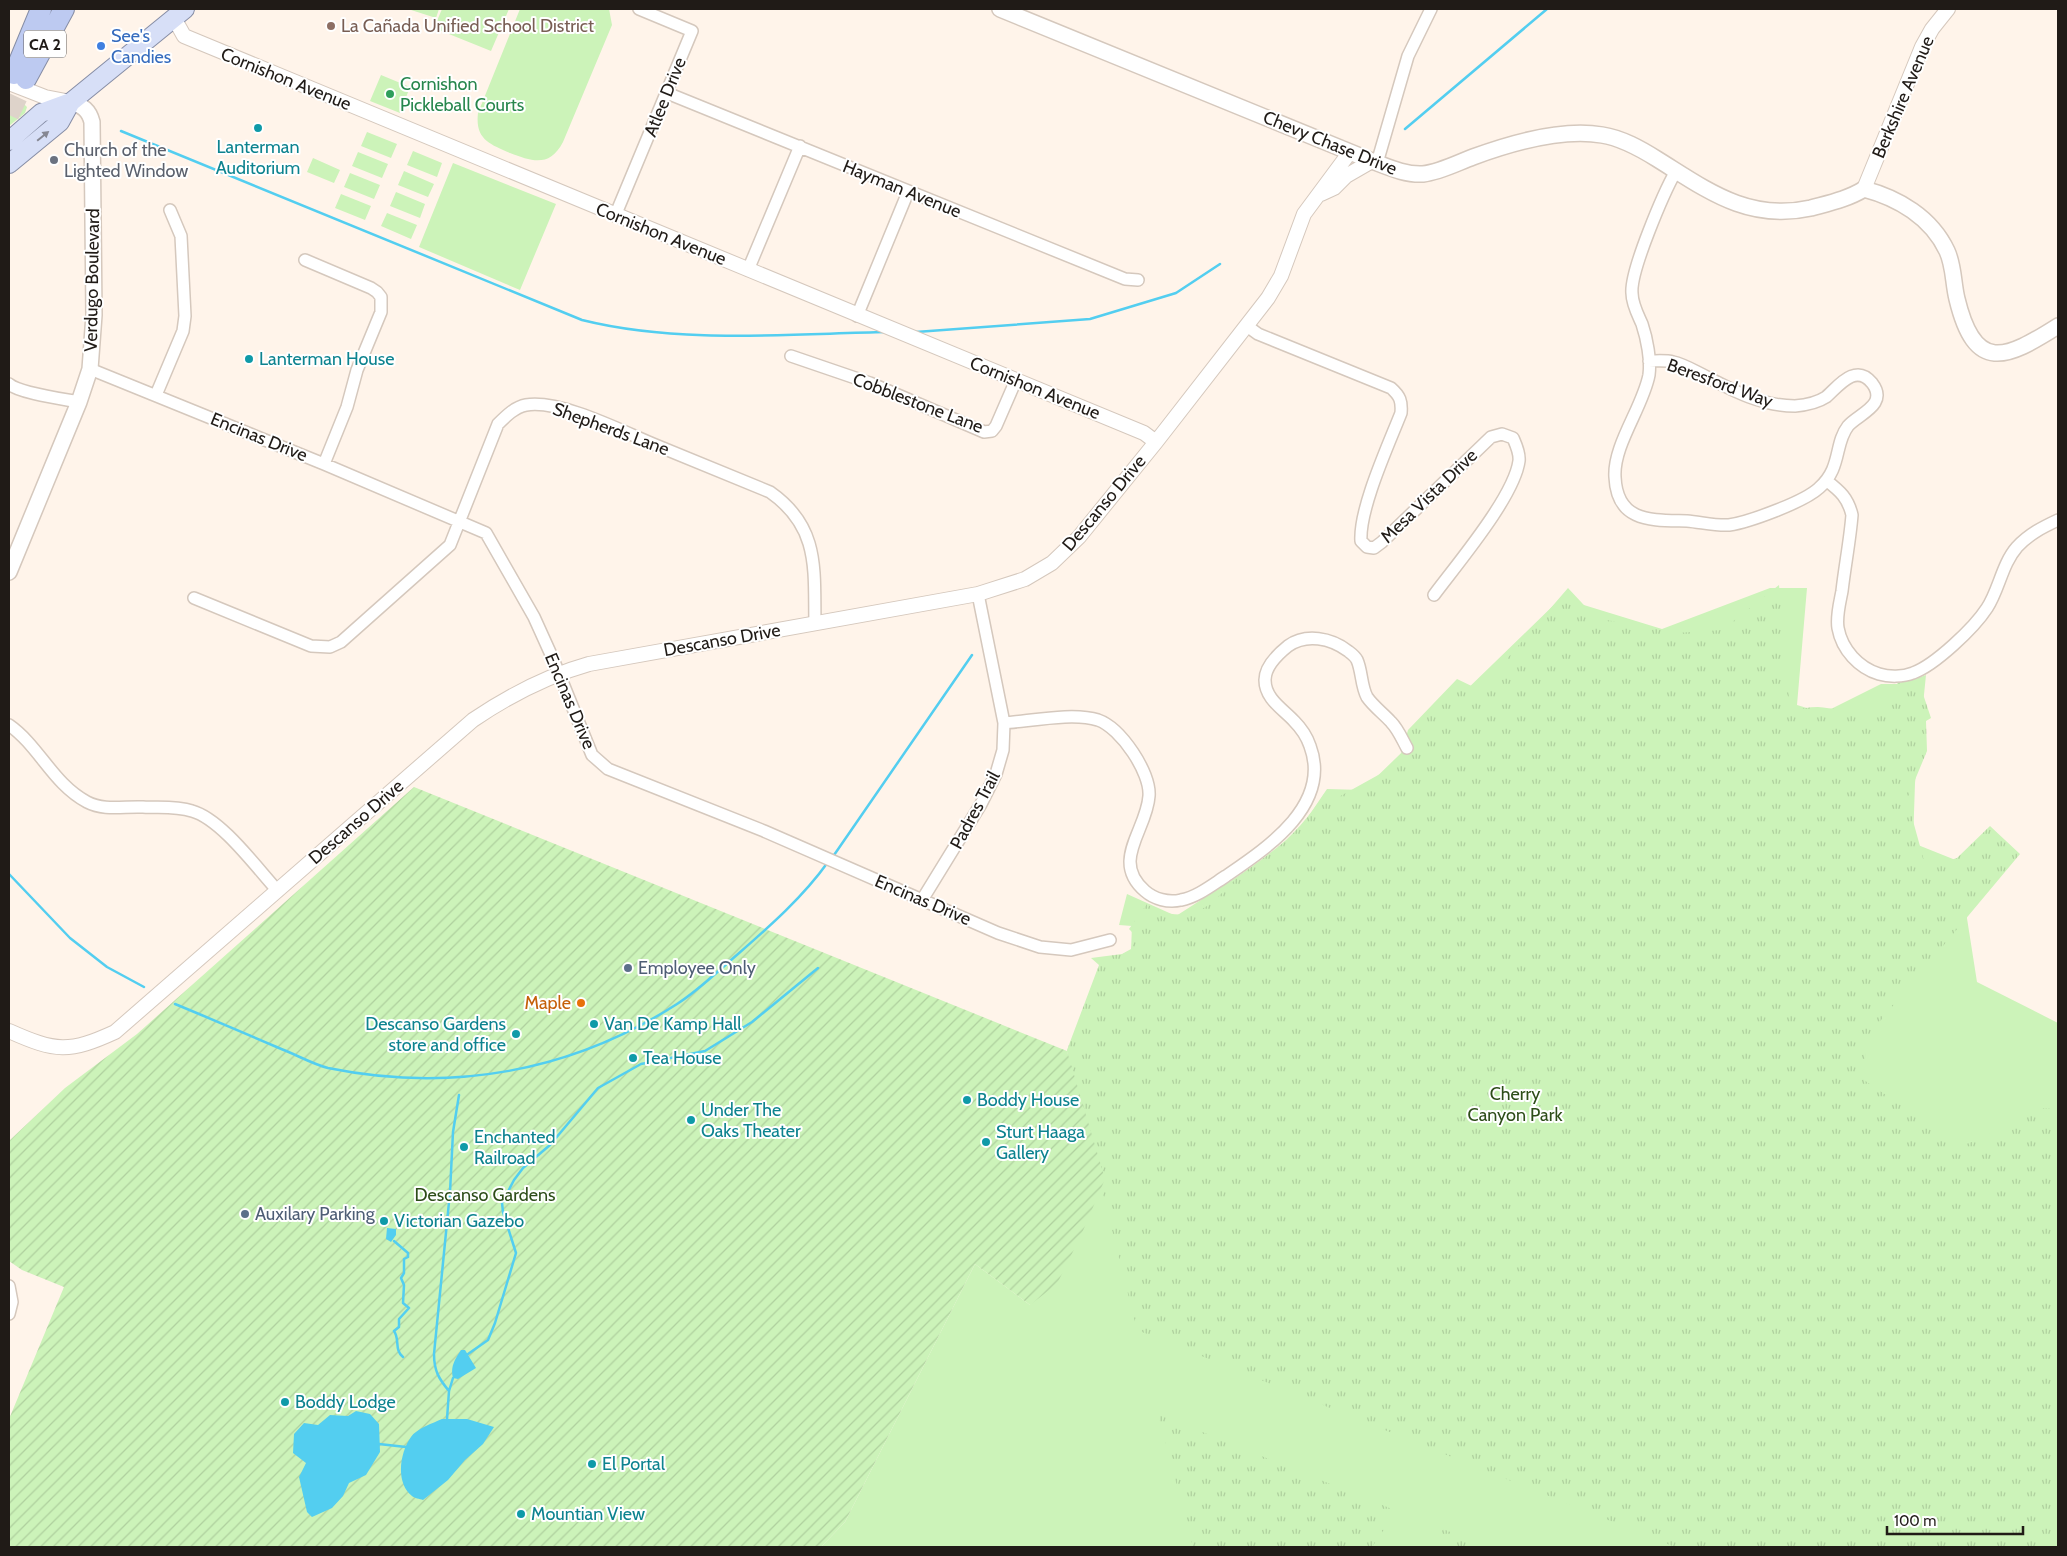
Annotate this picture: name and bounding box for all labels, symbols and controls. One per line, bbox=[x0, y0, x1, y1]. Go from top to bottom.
place label: La Cañada Unified School District bbox=[341, 15, 594, 37]
marker: La Cañada Unified School District bbox=[325, 20, 337, 32]
place label: See's Candies bbox=[111, 25, 171, 68]
road number: CA 2 bbox=[24, 31, 66, 58]
street label: Berkshire Avenue bbox=[1867, 33, 1939, 161]
marker: See's Candies bbox=[95, 40, 107, 52]
street label: Cornishon Avenue bbox=[218, 43, 354, 115]
street label: Atlee Drive bbox=[639, 54, 691, 140]
place label: Cornishon Pickleball Courts bbox=[400, 73, 524, 116]
marker: Cornishon Pickleball Courts bbox=[384, 88, 396, 100]
street label: Chevy Chase Drive bbox=[1260, 106, 1400, 180]
marker: Lanterman Auditorium bbox=[252, 122, 264, 134]
one-way arrow bbox=[36, 130, 49, 141]
place label: Lanterman Auditorium bbox=[216, 136, 300, 179]
place label: Church of the Lighted Window bbox=[64, 139, 188, 182]
marker: Church of the Lighted Window bbox=[48, 154, 60, 166]
street label: Hayman Avenue bbox=[840, 155, 964, 223]
street label: Cornishon Avenue bbox=[593, 198, 729, 270]
street label: Verdugo Boulevard bbox=[80, 208, 104, 352]
place label: Lanterman House bbox=[259, 348, 394, 370]
street label: Cornishon Avenue bbox=[967, 352, 1103, 424]
marker: Lanterman House bbox=[243, 353, 255, 365]
street label: Beresford Way bbox=[1664, 354, 1776, 412]
street label: Cobblestone Lane bbox=[850, 368, 986, 438]
street label: Shepherds Lane bbox=[550, 398, 672, 460]
street label: Encinas Drive bbox=[207, 408, 311, 466]
street label: Mesa Vista Drive bbox=[1376, 444, 1482, 548]
street label: Descanso Drive bbox=[1058, 451, 1150, 555]
street label: Descanso Drive bbox=[662, 619, 782, 661]
street label: Encinas Drive bbox=[540, 650, 600, 752]
street label: Padres Trail bbox=[945, 767, 1005, 853]
street label: Descanso Drive bbox=[304, 775, 408, 869]
street label: Encinas Drive bbox=[872, 870, 974, 930]
place label: Employee Only bbox=[638, 957, 756, 979]
marker: Employee Only bbox=[622, 962, 634, 974]
place label: Maple bbox=[524, 992, 571, 1014]
marker: Maple bbox=[575, 997, 587, 1009]
place label: Descanso Gardens store and office bbox=[365, 1013, 506, 1056]
place label: Van De Kamp Hall bbox=[604, 1013, 742, 1035]
marker: Van De Kamp Hall bbox=[588, 1018, 600, 1030]
marker: Descanso Gardens store and office bbox=[510, 1028, 522, 1040]
place label: Tea House bbox=[643, 1047, 722, 1069]
marker: Tea House bbox=[627, 1052, 639, 1064]
park label: Cherry Canyon Park bbox=[1468, 1083, 1563, 1126]
place label: Boddy House bbox=[977, 1089, 1079, 1111]
marker: Boddy House bbox=[961, 1094, 973, 1106]
place label: Under The Oaks Theater bbox=[701, 1099, 801, 1142]
marker: Under The Oaks Theater bbox=[685, 1114, 697, 1126]
place label: Sturt Haaga Gallery bbox=[996, 1121, 1085, 1164]
place label: Enchanted Railroad bbox=[474, 1126, 556, 1169]
marker: Sturt Haaga Gallery bbox=[980, 1136, 992, 1148]
marker: Enchanted Railroad bbox=[458, 1141, 470, 1153]
park label: Descanso Gardens bbox=[415, 1184, 555, 1206]
place label: Auxilary Parking bbox=[255, 1203, 376, 1225]
marker: Auxilary Parking bbox=[239, 1208, 251, 1220]
place label: Victorian Gazebo bbox=[394, 1210, 524, 1232]
marker: Victorian Gazebo bbox=[378, 1215, 390, 1227]
place label: Boddy Lodge bbox=[295, 1391, 396, 1413]
marker: Boddy Lodge bbox=[279, 1396, 291, 1408]
place label: El Portal bbox=[602, 1453, 666, 1475]
marker: El Portal bbox=[586, 1458, 598, 1470]
place label: Mountian View bbox=[531, 1503, 645, 1525]
scale bar bbox=[1887, 1504, 2023, 1536]
marker: Mountian View bbox=[515, 1508, 527, 1520]
text: 100 m bbox=[1894, 1512, 1936, 1530]

